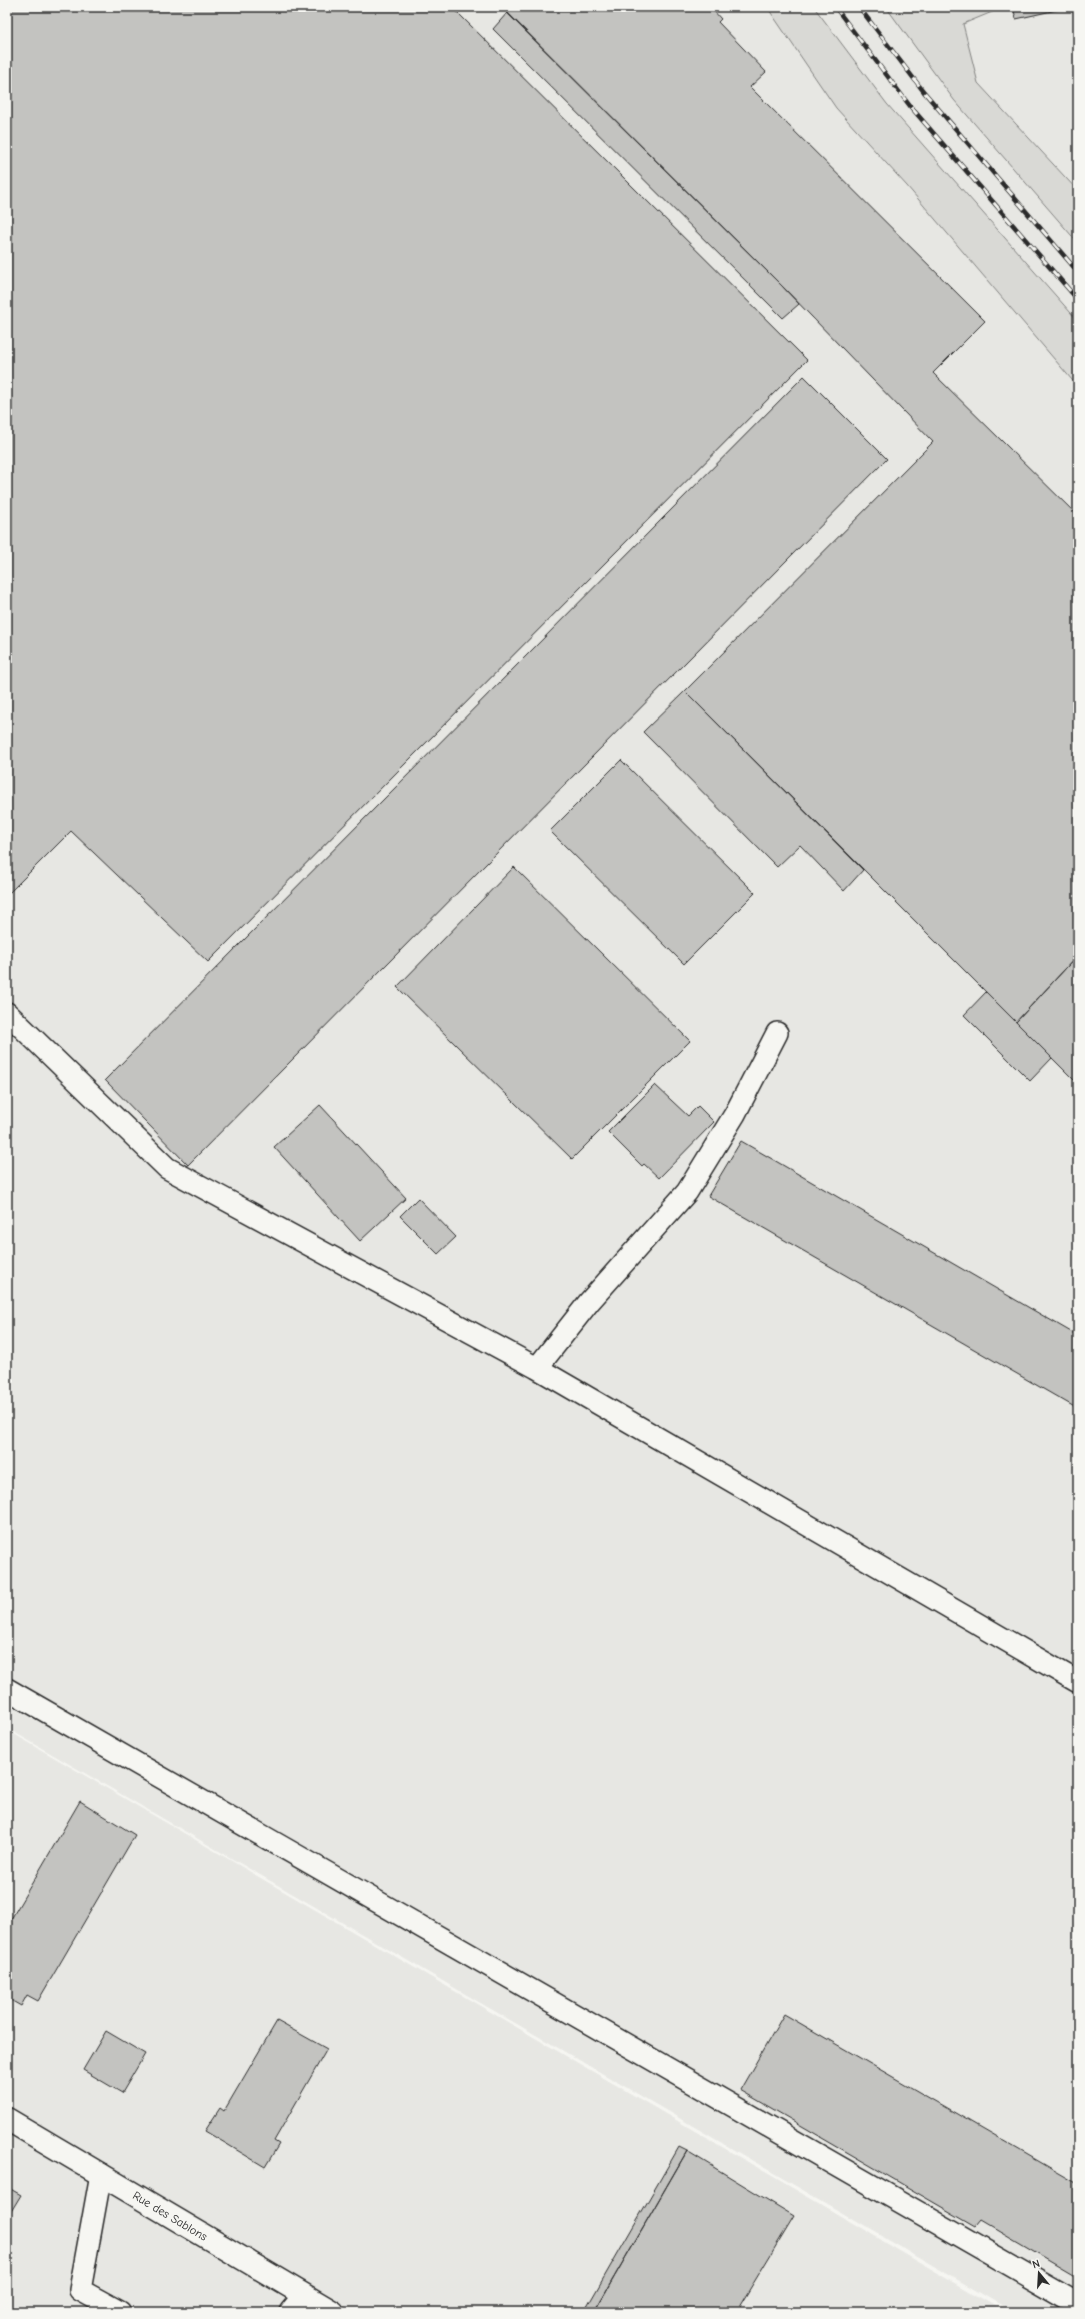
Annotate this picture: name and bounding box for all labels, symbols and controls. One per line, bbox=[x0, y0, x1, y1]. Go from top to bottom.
street label: Rue des Sablons bbox=[130, 2188, 210, 2244]
north arrow bbox=[1019, 2253, 1059, 2293]
text: N bbox=[1031, 2257, 1041, 2271]

